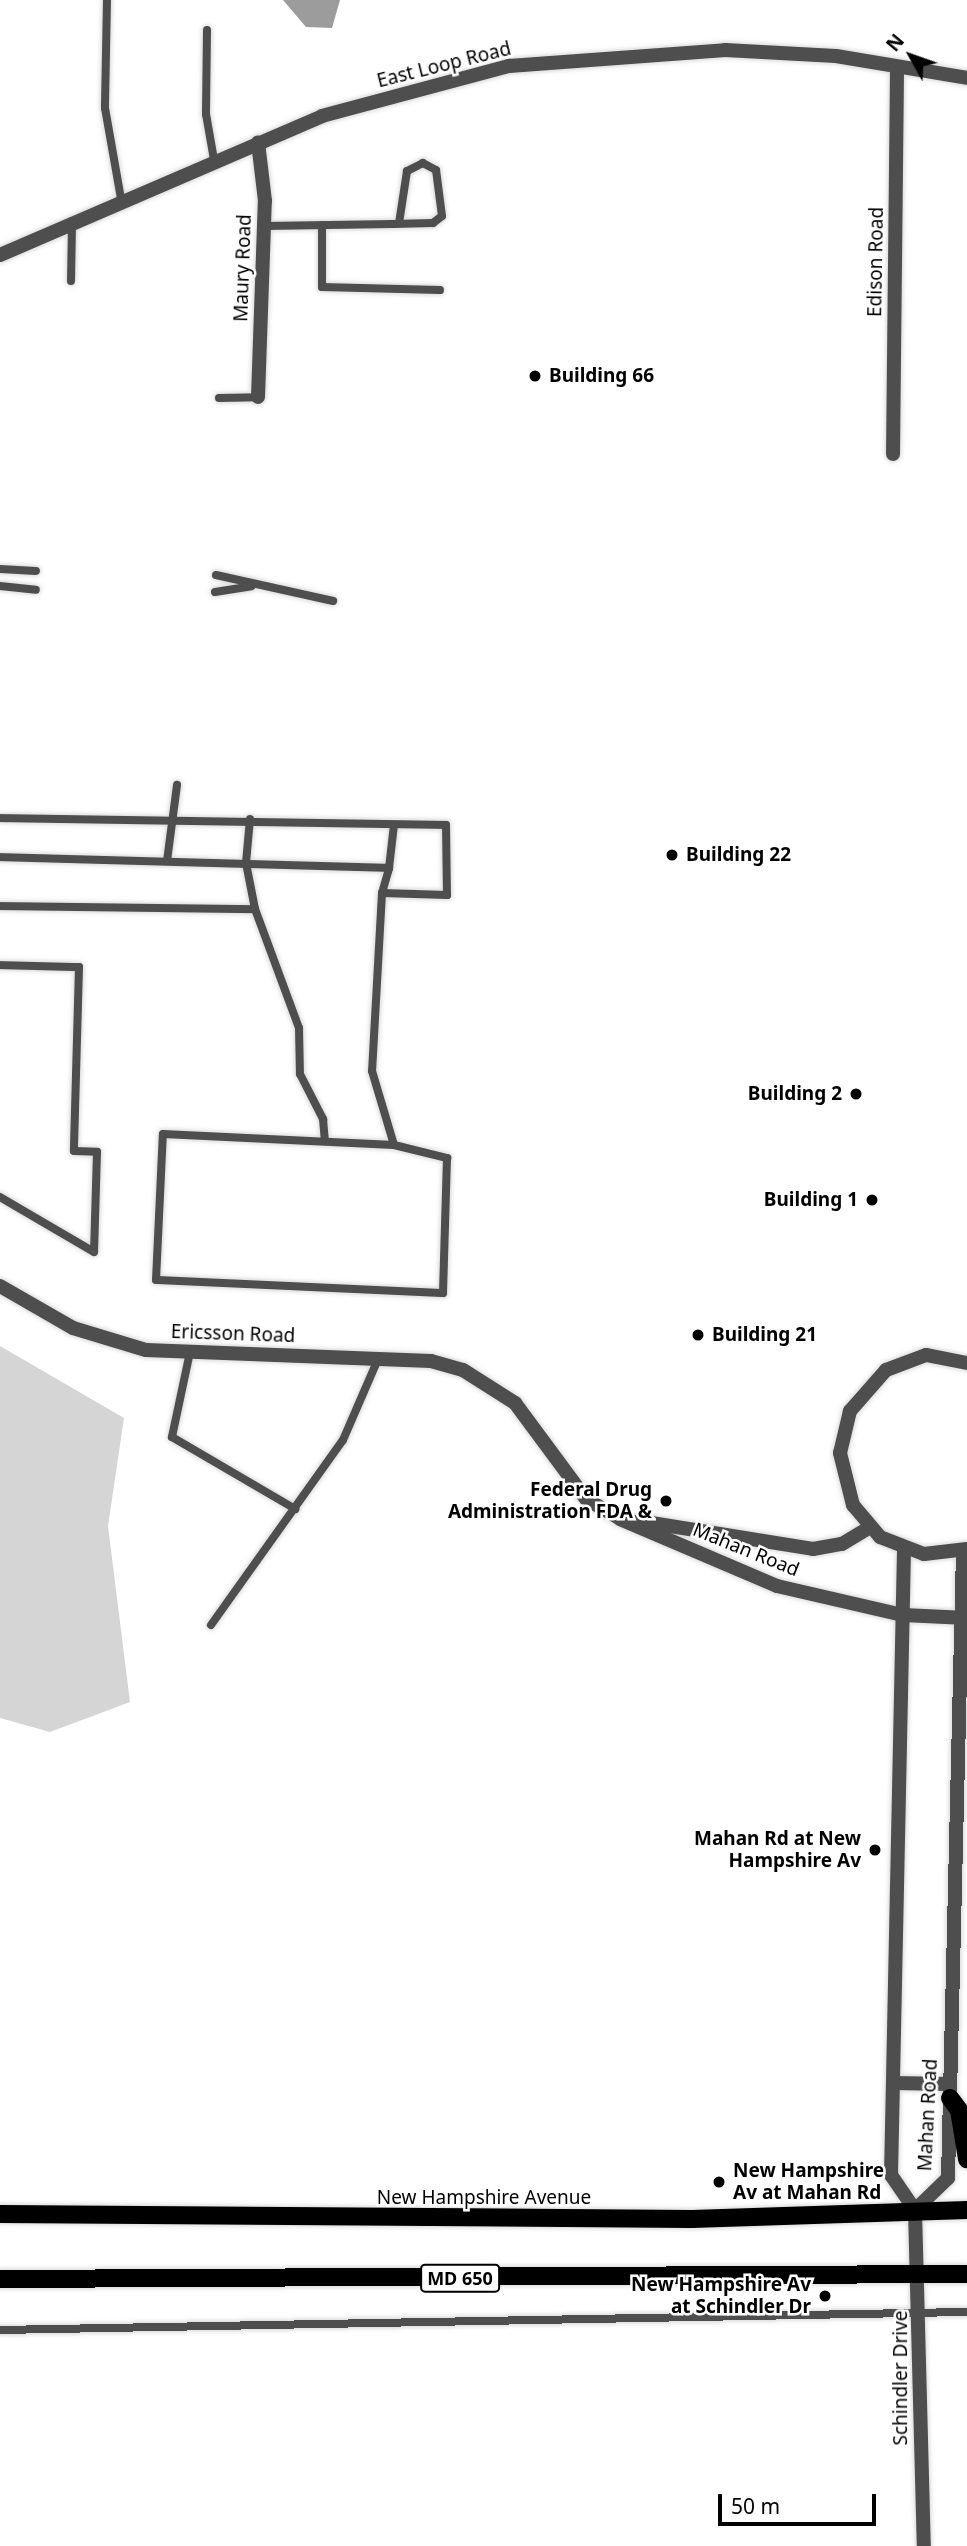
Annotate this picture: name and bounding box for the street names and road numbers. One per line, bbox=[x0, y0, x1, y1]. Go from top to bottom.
street label: East Loop Road bbox=[375, 37, 513, 93]
street label: Edison Road bbox=[864, 207, 888, 317]
street label: Maury Road bbox=[230, 214, 256, 322]
street label: Ericsson Road bbox=[170, 1320, 296, 1348]
street label: Mahan Road bbox=[690, 1518, 802, 1582]
street label: Mahan Road bbox=[914, 2058, 942, 2172]
street label: New Hampshire Avenue bbox=[377, 2187, 591, 2209]
road number: MD 650 bbox=[420, 2264, 500, 2292]
street label: Schindler Drive bbox=[890, 2310, 912, 2446]

